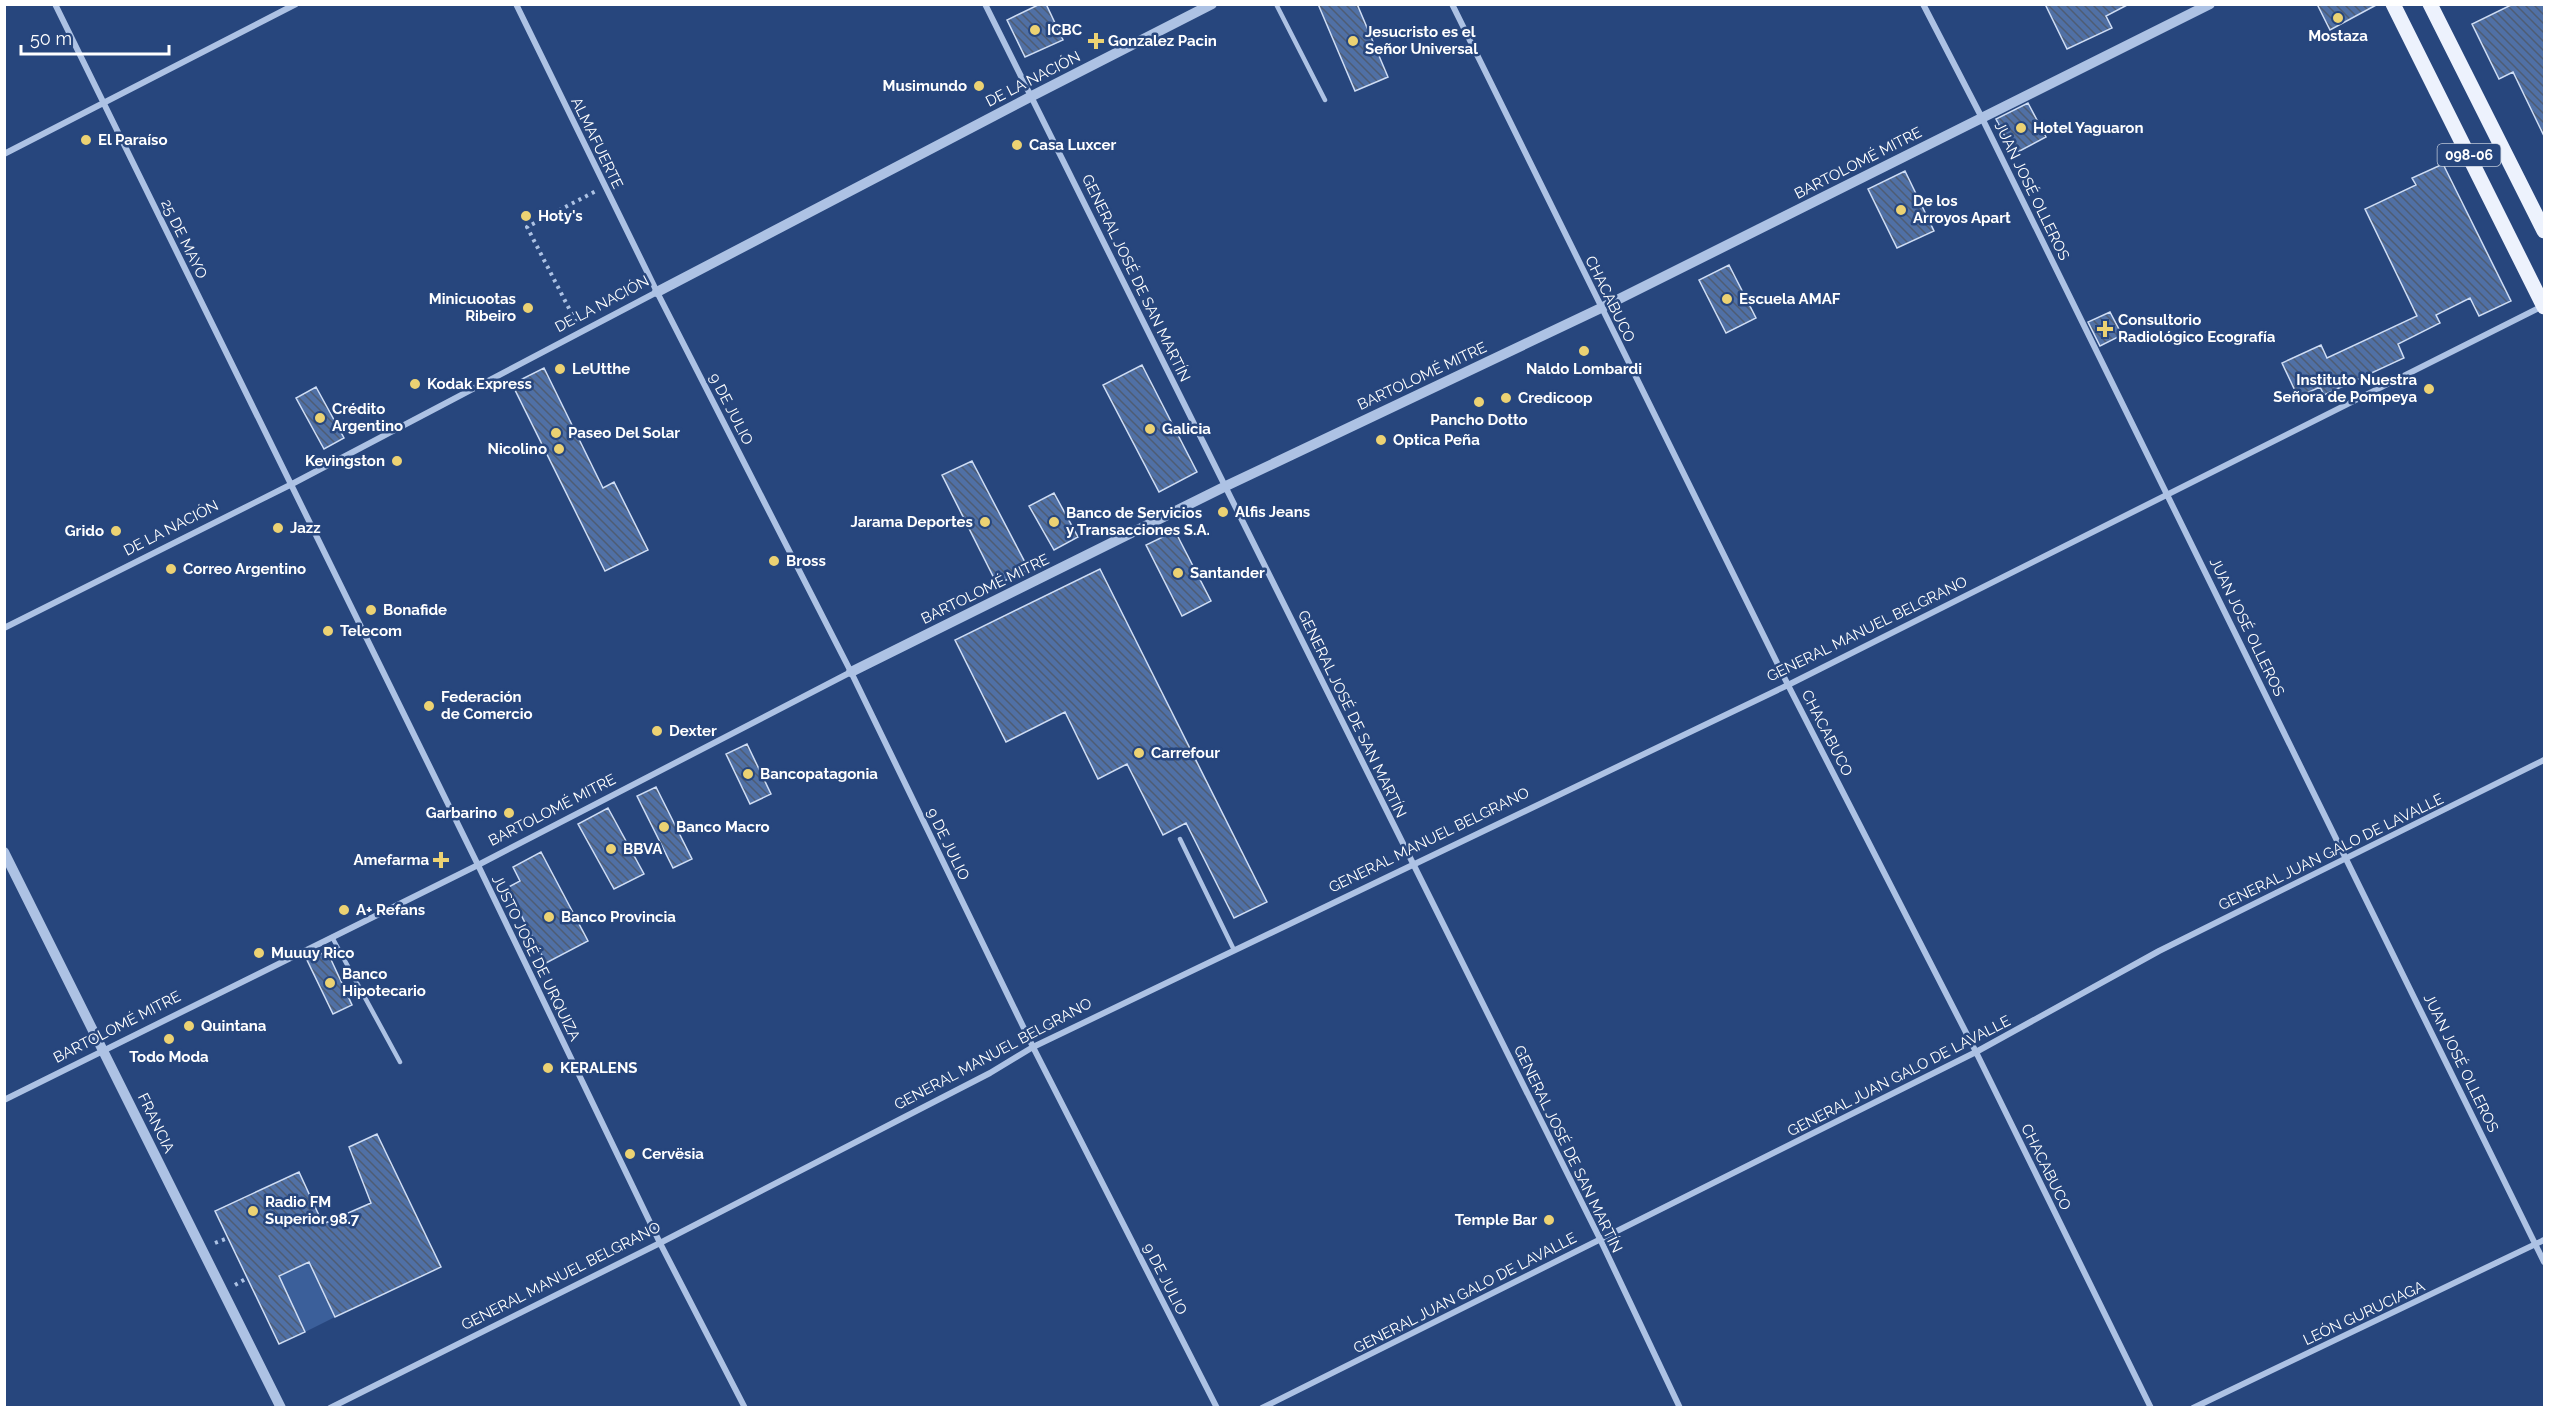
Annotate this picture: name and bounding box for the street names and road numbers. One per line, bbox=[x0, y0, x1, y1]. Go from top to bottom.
street label: DE LA NACIÓN bbox=[983, 47, 1083, 111]
street label: ALMAFUERTE bbox=[567, 94, 627, 192]
street label: JUAN JOSÉ OLLEROS bbox=[1991, 119, 2073, 263]
street label: BARTOLOMÉ MITRE bbox=[1791, 123, 1925, 203]
road number: 098-06 bbox=[2438, 144, 2500, 166]
street label: GENERAL JOSÉ DE SAN MARTÍN bbox=[1078, 171, 1194, 385]
street label: 25 DE MAYO bbox=[157, 196, 211, 282]
street label: CHACABUCO bbox=[1581, 253, 1639, 345]
street label: DE LA NACIÓN bbox=[552, 272, 652, 336]
street label: BARTOLOMÉ MITRE bbox=[1355, 338, 1489, 414]
street label: 9 DE JULIO bbox=[705, 370, 757, 448]
street label: DE LA NACIÓN bbox=[121, 496, 221, 560]
street label: BARTOLOMÉ MITRE bbox=[918, 550, 1052, 628]
street label: JUAN JOSÉ OLLEROS bbox=[2206, 555, 2288, 699]
street label: GENERAL MANUEL BELGRANO bbox=[1764, 572, 1970, 686]
street label: GENERAL JOSÉ DE SAN MARTÍN bbox=[1294, 607, 1410, 821]
street label: CHACABUCO bbox=[1798, 687, 1856, 779]
street label: BARTOLOMÉ MITRE bbox=[485, 770, 619, 850]
street label: GENERAL MANUEL BELGRANO bbox=[1326, 783, 1532, 897]
street label: GENERAL JUAN GALO DE LAVALLE bbox=[2216, 790, 2446, 914]
street label: 9 DE JULIO bbox=[923, 805, 973, 883]
street label: JUSTO JOSÉ DE URQUIZA bbox=[488, 872, 584, 1044]
street label: BARTOLOMÉ MITRE bbox=[50, 987, 184, 1067]
street label: JUAN JOSÉ OLLEROS bbox=[2420, 991, 2502, 1135]
street label: GENERAL MANUEL BELGRANO bbox=[891, 994, 1095, 1114]
street label: GENERAL JUAN GALO DE LAVALLE bbox=[1784, 1012, 2014, 1140]
street label: GENERAL JOSÉ DE SAN MARTÍN bbox=[1510, 1042, 1626, 1256]
street label: FRANCIA bbox=[134, 1090, 178, 1156]
street label: CHACABUCO bbox=[2017, 1121, 2075, 1213]
street label: GENERAL MANUEL BELGRANO bbox=[458, 1218, 664, 1334]
street label: GENERAL JUAN GALO DE LAVALLE bbox=[1350, 1229, 1580, 1357]
street label: 9 DE JULIO bbox=[1139, 1240, 1191, 1318]
street label: LEÓN GURUCIAGA bbox=[2300, 1277, 2428, 1349]

